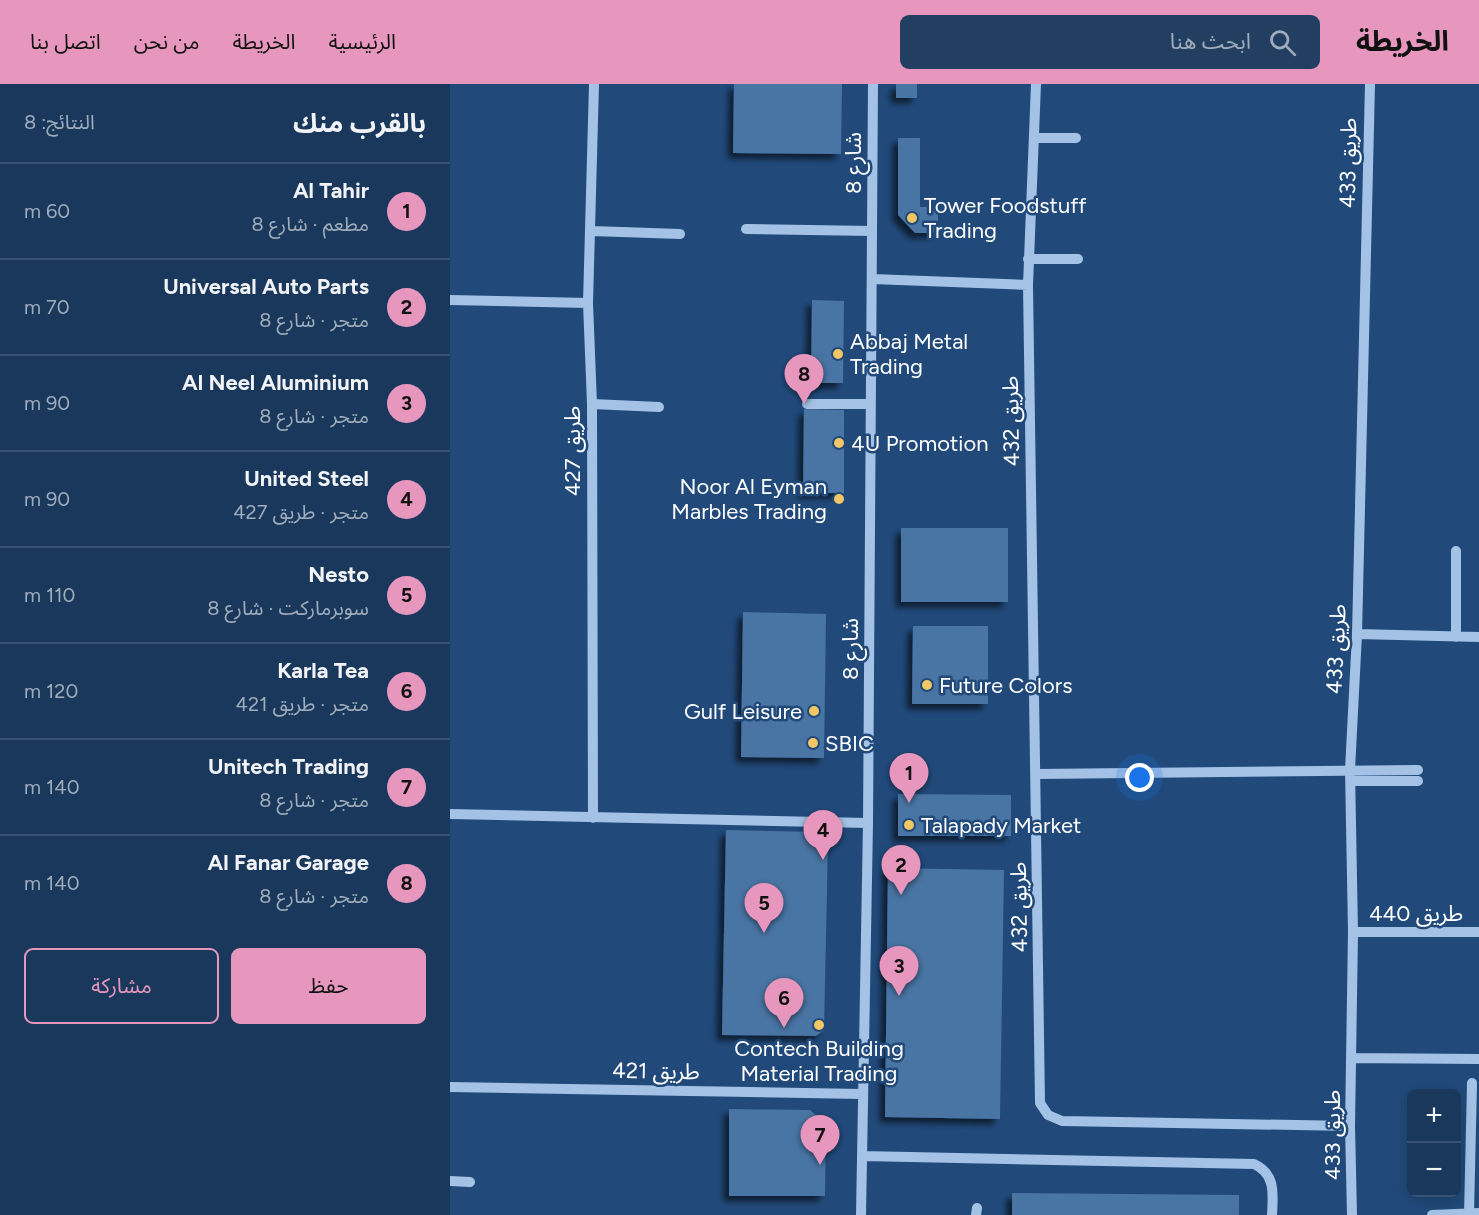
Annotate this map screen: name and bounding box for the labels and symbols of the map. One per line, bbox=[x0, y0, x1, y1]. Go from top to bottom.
street label: طريق 433 bbox=[1334, 118, 1362, 208]
street label: شارع 8 bbox=[840, 132, 870, 194]
place label: Tower Foodstuff Trading bbox=[924, 192, 1087, 244]
marker: Tower Foodstuff Trading bbox=[905, 211, 919, 225]
place label: Abbaj Metal Trading bbox=[850, 328, 968, 380]
marker: Abbaj Metal Trading bbox=[831, 347, 845, 361]
pin: 8 bbox=[784, 354, 824, 404]
street label: طريق 432 bbox=[997, 375, 1025, 467]
street label: طريق 427 bbox=[559, 406, 586, 496]
place label: 4U Promotion bbox=[851, 430, 988, 457]
marker: 4U Promotion bbox=[832, 436, 846, 450]
place label: Noor Al Eyman Marbles Trading bbox=[671, 473, 827, 525]
marker: Noor Al Eyman Marbles Trading bbox=[832, 492, 846, 506]
street label: طريق 433 bbox=[1320, 603, 1352, 695]
street label: شارع 8 bbox=[837, 618, 867, 680]
place label: Future Colors bbox=[939, 672, 1072, 699]
marker: Future Colors bbox=[920, 678, 934, 692]
place label: Gulf Leisure bbox=[684, 698, 802, 725]
marker: Gulf Leisure bbox=[807, 704, 821, 718]
place label: SBIC bbox=[825, 730, 874, 757]
marker: SBIC bbox=[806, 736, 820, 750]
pin: 1 bbox=[890, 754, 928, 803]
your location bbox=[1125, 763, 1154, 792]
pin: 4 bbox=[804, 810, 842, 860]
place label: Talapady Market bbox=[921, 812, 1081, 839]
marker: Talapady Market bbox=[902, 818, 916, 832]
pin: 2 bbox=[882, 846, 920, 895]
street label: طريق 432 bbox=[1005, 861, 1033, 953]
pin: 5 bbox=[744, 884, 784, 933]
street label: طريق 440 bbox=[1369, 900, 1463, 927]
pin: 3 bbox=[880, 946, 918, 996]
pin: 6 bbox=[764, 978, 804, 1028]
marker: Contech Building Material Trading bbox=[812, 1018, 826, 1032]
place label: Contech Building Material Trading bbox=[734, 1035, 904, 1087]
street label: طريق 421 bbox=[612, 1057, 700, 1085]
street label: طريق 433 bbox=[1319, 1090, 1346, 1180]
pin: 7 bbox=[800, 1116, 839, 1165]

